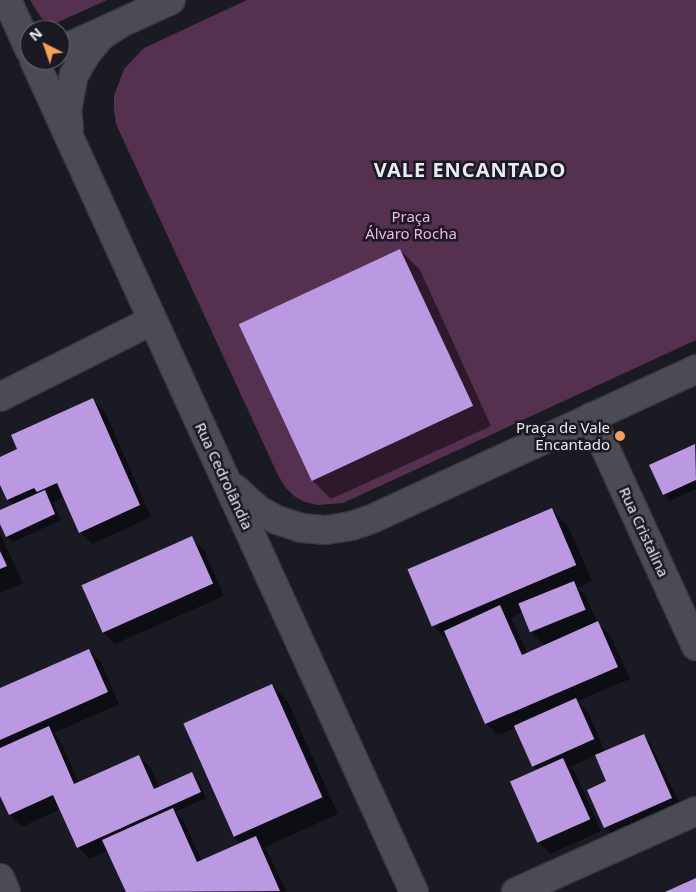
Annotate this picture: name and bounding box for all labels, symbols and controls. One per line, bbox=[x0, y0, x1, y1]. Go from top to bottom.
north arrow bbox=[20, 20, 70, 70]
text: N bbox=[25, 23, 46, 45]
district label: VALE ENCANTADO bbox=[372, 157, 568, 181]
park label: Praça Álvaro Rocha bbox=[365, 207, 457, 242]
place label: Praça de Vale Encantado bbox=[516, 418, 610, 453]
street label: Rua Cedrolândia bbox=[191, 420, 257, 532]
marker: Praça de Vale Encantado bbox=[614, 430, 626, 442]
street label: Rua Cristalina bbox=[615, 484, 673, 580]

